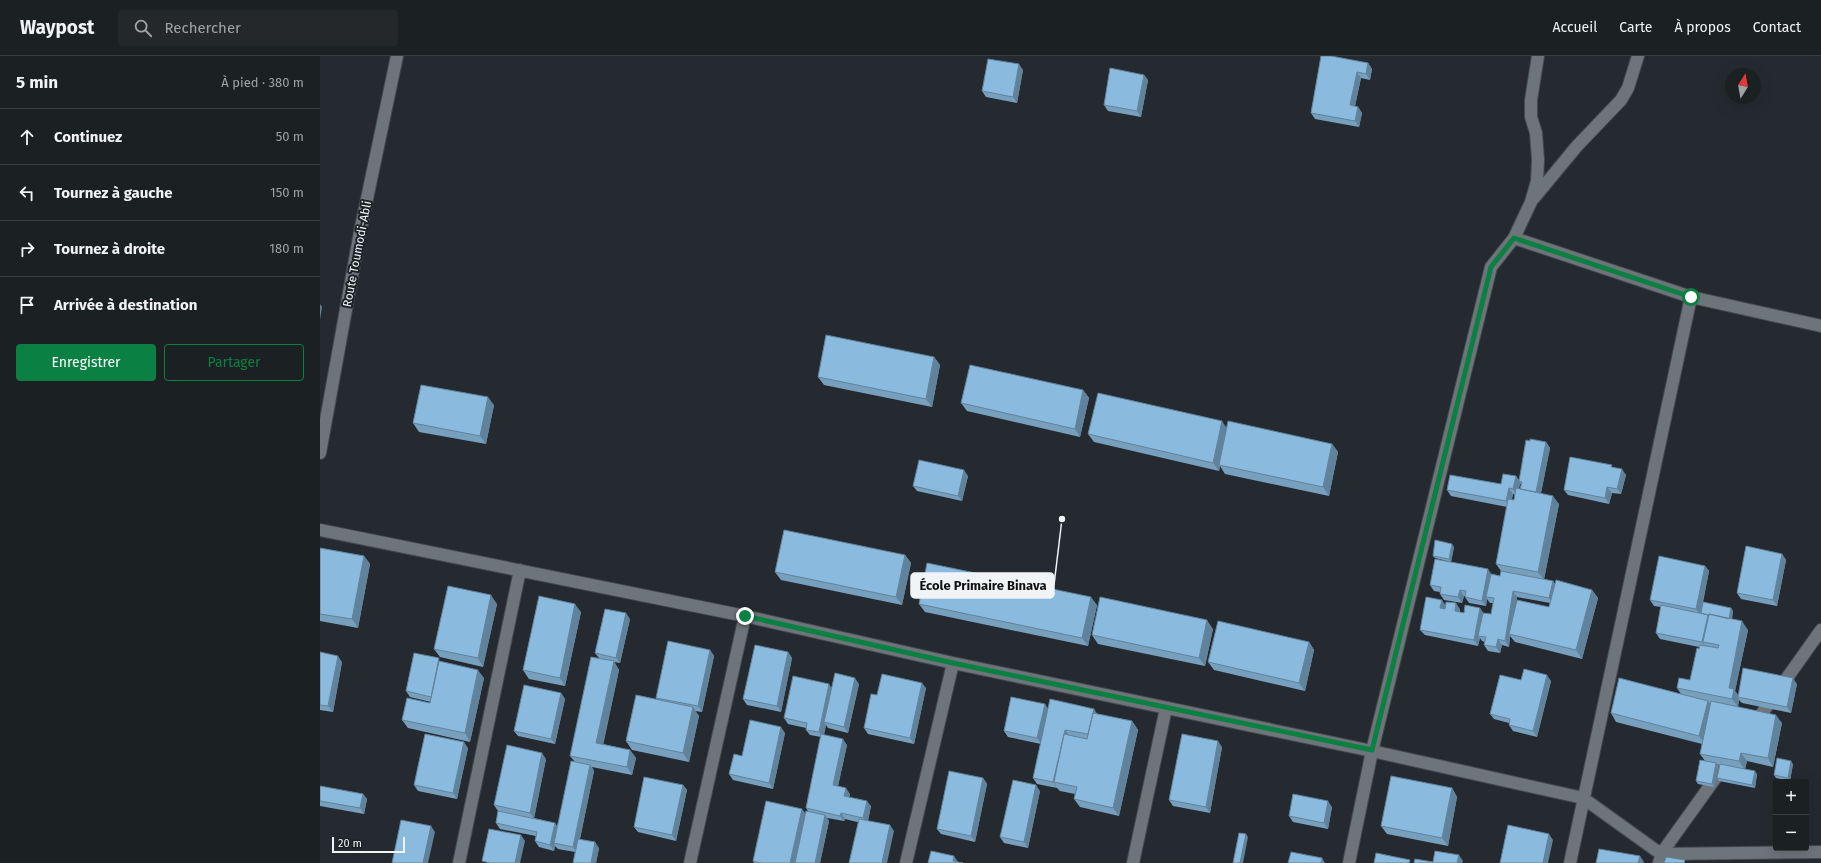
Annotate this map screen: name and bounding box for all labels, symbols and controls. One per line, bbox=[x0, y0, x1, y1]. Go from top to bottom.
search box bbox=[118, 10, 398, 46]
text: Waypost bbox=[20, 16, 94, 39]
icon: search bbox=[132, 17, 154, 39]
text: Rechercher bbox=[164, 19, 241, 37]
text: Accueil bbox=[1552, 19, 1597, 36]
text: Carte bbox=[1619, 19, 1652, 36]
text: À propos bbox=[1674, 19, 1731, 36]
text: Contact bbox=[1753, 19, 1801, 36]
north arrow bbox=[1725, 68, 1761, 104]
text: 5 min bbox=[16, 72, 58, 93]
text: À pied · 380 m bbox=[221, 75, 304, 90]
icon: ahead bbox=[16, 126, 38, 148]
text: Continuez bbox=[54, 128, 122, 146]
text: 50 m bbox=[276, 129, 304, 144]
icon: left bbox=[16, 182, 38, 204]
text: Tournez à gauche bbox=[54, 184, 173, 202]
text: 150 m bbox=[270, 185, 304, 200]
street label: Route Toumodi-Abli bbox=[340, 200, 374, 308]
icon: right bbox=[16, 238, 38, 260]
text: Tournez à droite bbox=[54, 240, 165, 258]
text: 180 m bbox=[269, 241, 304, 256]
route start bbox=[1682, 288, 1700, 306]
icon: arrive bbox=[16, 294, 38, 316]
text: Arrivée à destination bbox=[54, 296, 197, 314]
button: Enregistrer bbox=[16, 344, 156, 381]
button: Partager bbox=[164, 344, 304, 381]
callout: École Primaire Binava bbox=[911, 573, 1054, 598]
text: École Primaire Binava bbox=[919, 577, 1047, 593]
route end bbox=[736, 607, 754, 625]
map controls bbox=[1773, 779, 1809, 851]
button: + bbox=[1773, 779, 1809, 815]
button: − bbox=[1773, 815, 1809, 851]
scale bar bbox=[332, 835, 405, 854]
text: 20 m bbox=[338, 837, 362, 850]

